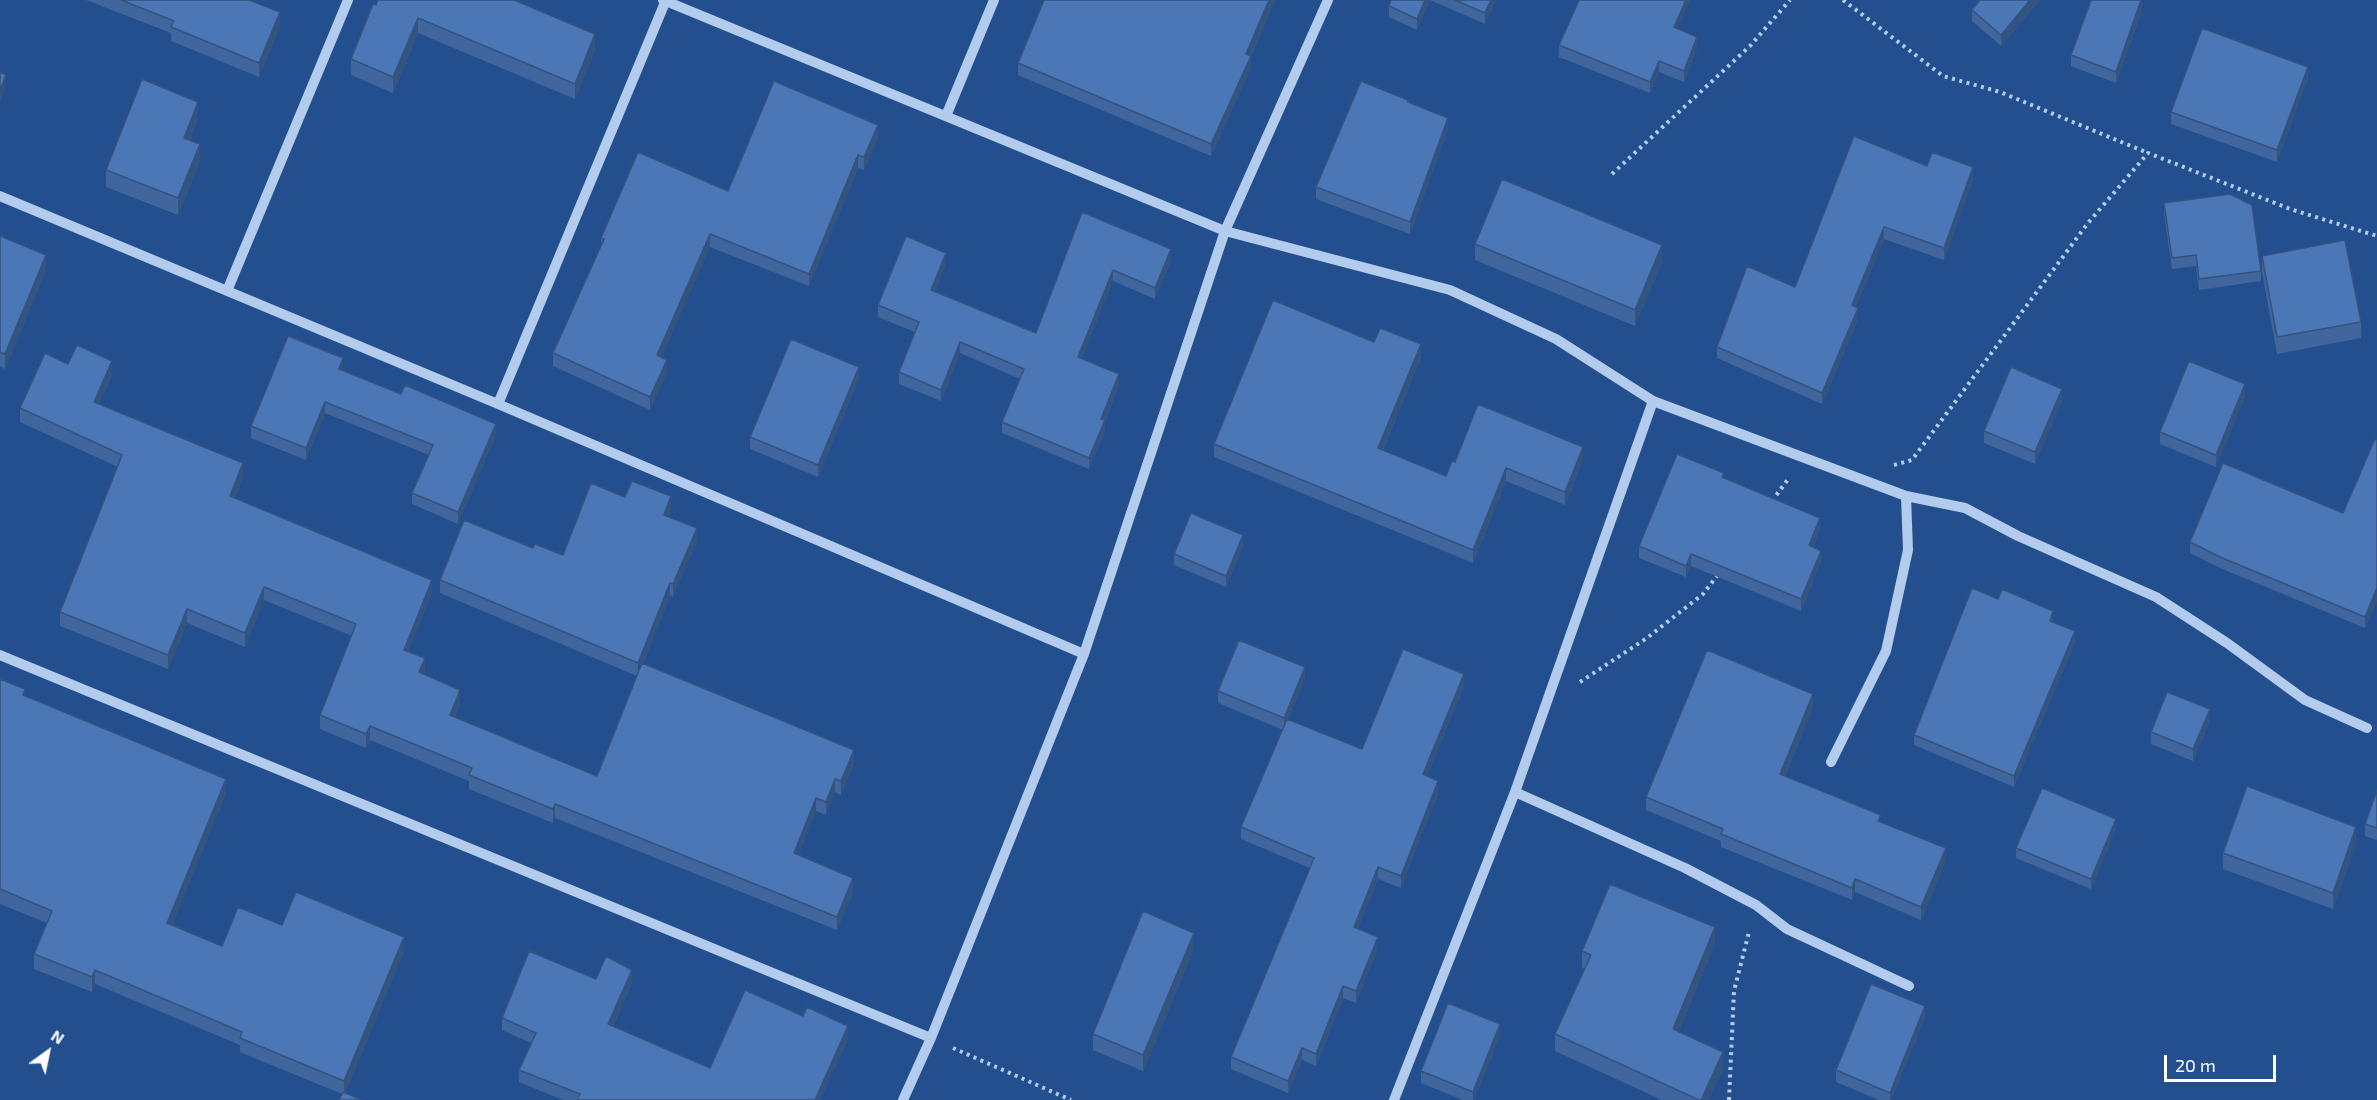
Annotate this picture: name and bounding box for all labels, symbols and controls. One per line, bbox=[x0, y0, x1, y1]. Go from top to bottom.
north arrow bbox=[18, 1022, 78, 1082]
text: N bbox=[48, 1025, 68, 1048]
scale bar bbox=[2167, 1043, 2280, 1081]
text: 20 m bbox=[2175, 1054, 2216, 1076]

